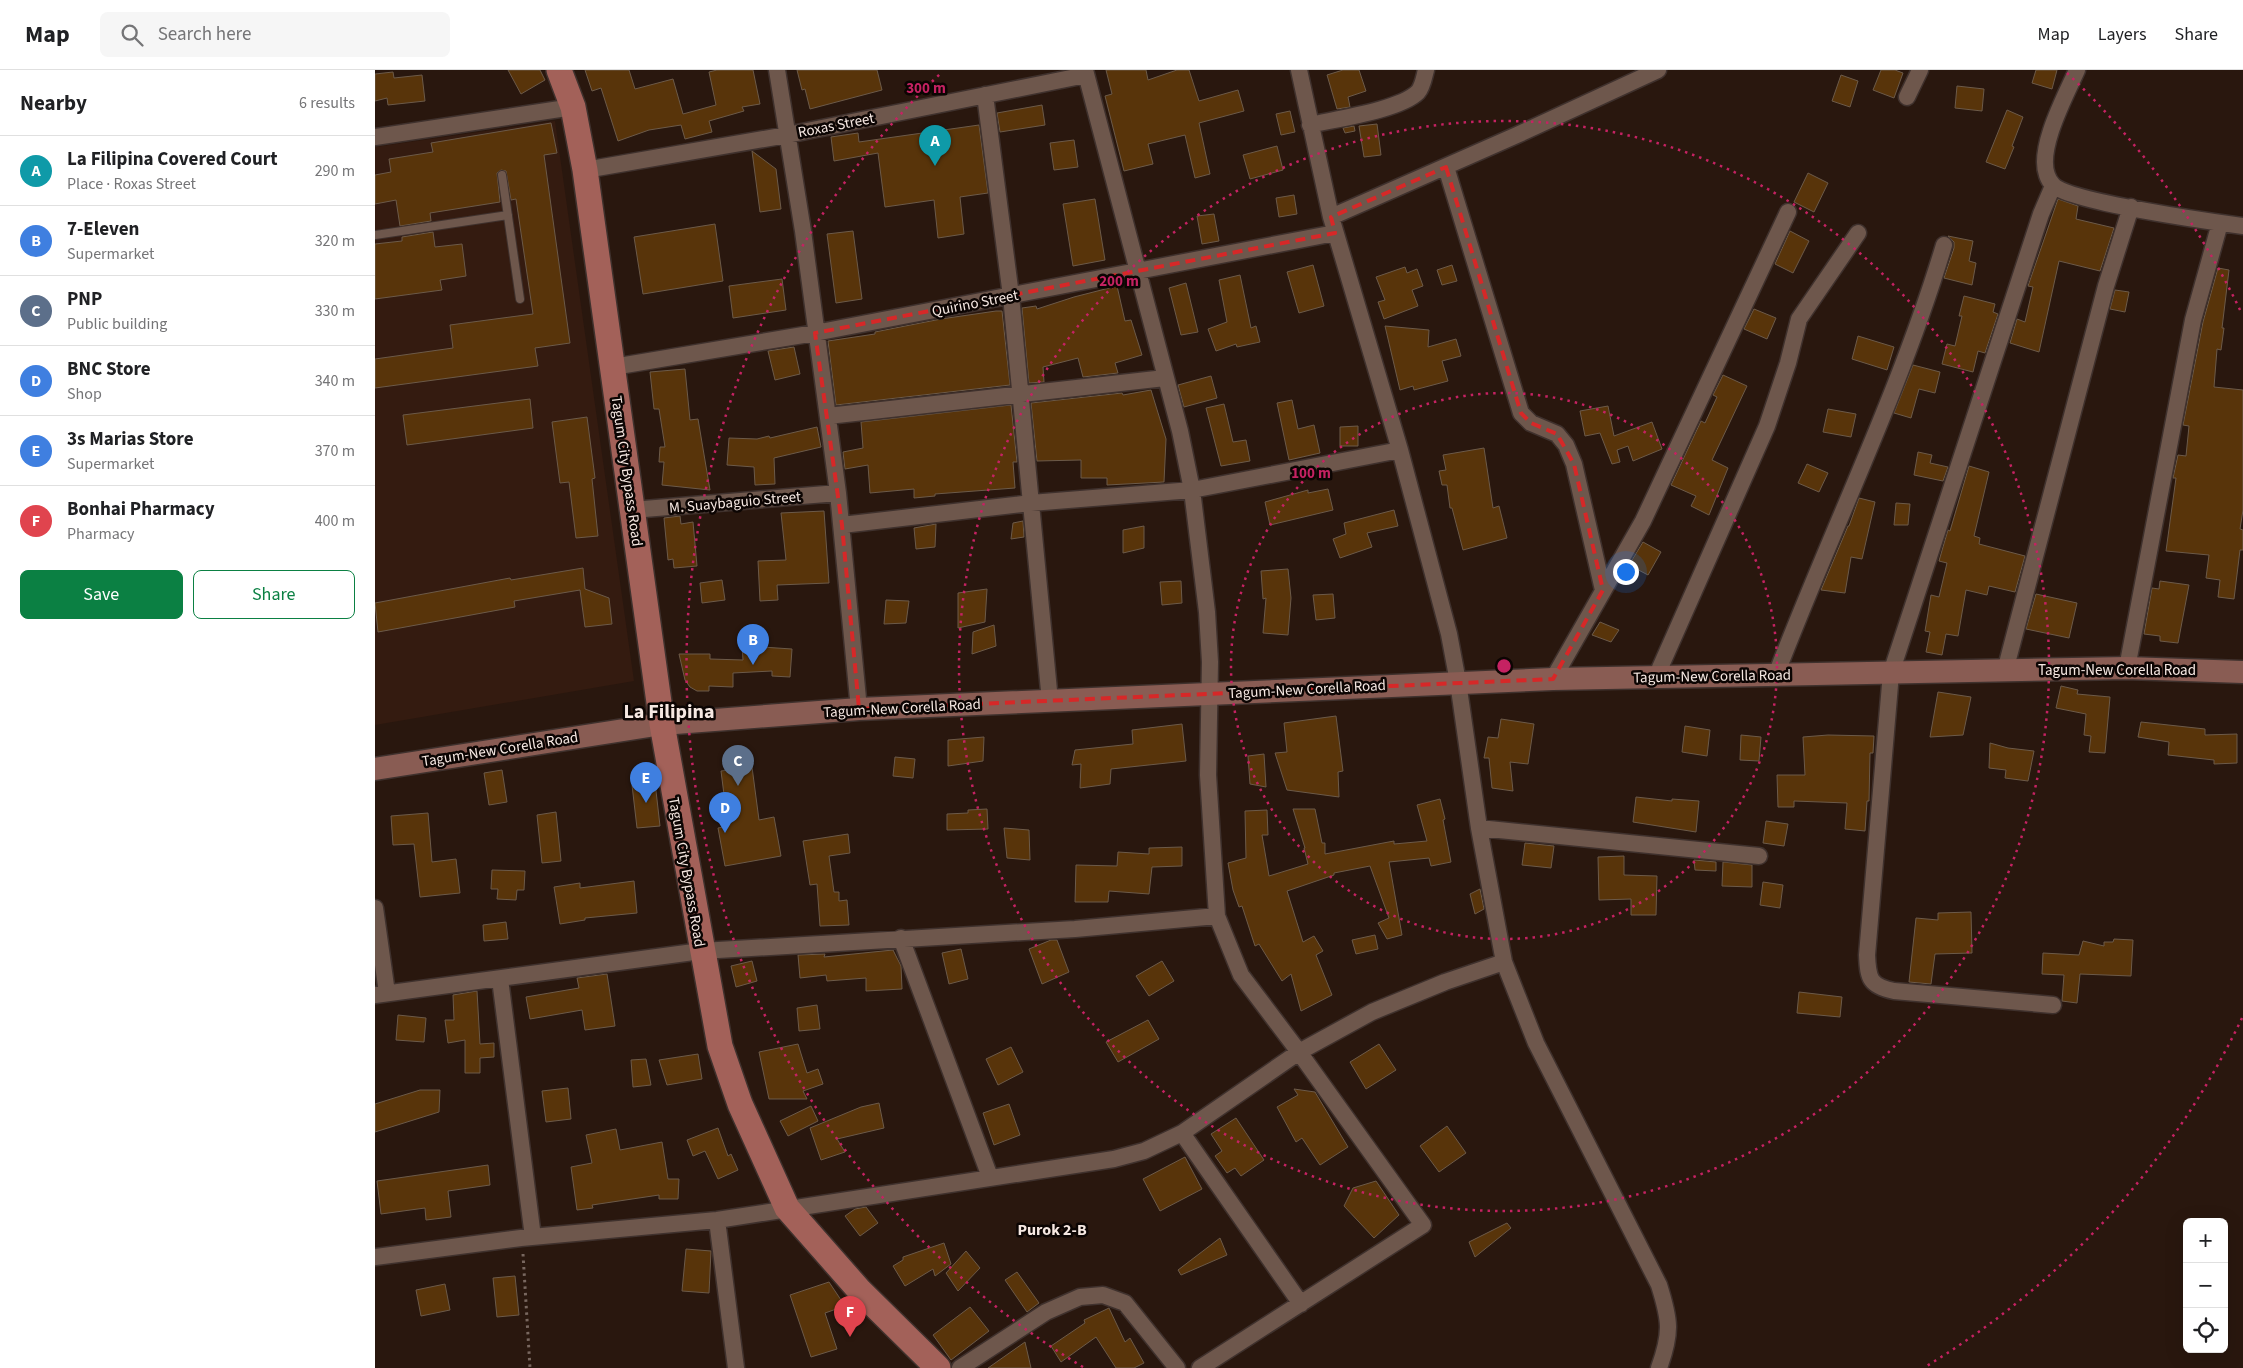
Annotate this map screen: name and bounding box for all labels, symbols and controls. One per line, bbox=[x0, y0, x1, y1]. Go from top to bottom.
search box bbox=[100, 12, 450, 57]
text: Map bbox=[25, 17, 70, 52]
icon: search bbox=[118, 21, 146, 49]
text: Search here bbox=[158, 21, 251, 48]
text: Map bbox=[2038, 22, 2070, 47]
text: Layers bbox=[2098, 22, 2147, 47]
text: Share bbox=[2175, 22, 2218, 47]
text: 300 m bbox=[906, 78, 946, 99]
text: Nearby bbox=[20, 88, 87, 118]
text: 6 results bbox=[299, 92, 355, 114]
street label: Roxas Street bbox=[796, 108, 876, 143]
pin: A bbox=[919, 125, 951, 166]
text: La Filipina Covered Court bbox=[67, 146, 278, 173]
text: A bbox=[31, 160, 41, 182]
text: 290 m bbox=[315, 160, 355, 182]
text: Place · Roxas Street bbox=[67, 173, 196, 195]
text: 7-Eleven bbox=[67, 216, 139, 243]
text: B bbox=[31, 230, 41, 252]
text: 320 m bbox=[315, 230, 355, 252]
text: Supermarket bbox=[67, 243, 154, 265]
text: 200 m bbox=[1099, 271, 1139, 292]
street label: Quirino Street bbox=[930, 285, 1020, 322]
text: PNP bbox=[67, 286, 102, 313]
text: C bbox=[31, 300, 41, 322]
text: 330 m bbox=[315, 300, 355, 322]
text: Public building bbox=[67, 313, 167, 335]
text: BNC Store bbox=[67, 356, 151, 383]
text: D bbox=[31, 370, 41, 392]
text: 340 m bbox=[315, 370, 355, 392]
text: Shop bbox=[67, 383, 102, 405]
street label: Tagum City Bypass Road bbox=[606, 394, 647, 548]
text: 3s Marias Store bbox=[67, 426, 194, 453]
text: E bbox=[32, 440, 40, 462]
text: 370 m bbox=[315, 440, 355, 462]
text: Supermarket bbox=[67, 453, 154, 475]
text: 100 m bbox=[1291, 463, 1331, 484]
street label: M. Suaybaguio Street bbox=[668, 486, 802, 519]
text: Bonhai Pharmacy bbox=[67, 496, 215, 523]
text: F bbox=[32, 510, 40, 532]
text: 400 m bbox=[315, 510, 355, 532]
text: Pharmacy bbox=[67, 523, 135, 545]
your location bbox=[1613, 559, 1639, 585]
button: Save bbox=[20, 570, 183, 619]
button: Share bbox=[193, 570, 355, 619]
pin: B bbox=[737, 624, 769, 665]
centre of rings bbox=[1495, 657, 1513, 675]
street label: Tagum-New Corella Road bbox=[2038, 660, 2196, 681]
street label: Tagum-New Corella Road bbox=[1633, 665, 1791, 688]
street label: Tagum-New Corella Road bbox=[1228, 675, 1386, 704]
street label: Tagum-New Corella Road bbox=[823, 694, 981, 723]
district label: La Filipina bbox=[623, 698, 715, 726]
street label: Tagum-New Corella Road bbox=[420, 727, 580, 772]
pin: C bbox=[722, 745, 754, 786]
pin: E bbox=[630, 762, 662, 803]
pin: D bbox=[709, 792, 741, 833]
street label: Tagum City Bypass Road bbox=[663, 795, 710, 949]
map controls bbox=[2183, 1218, 2228, 1353]
button: + bbox=[2183, 1218, 2228, 1263]
district label: Purok 2-B bbox=[1017, 1219, 1087, 1241]
button: − bbox=[2183, 1263, 2228, 1308]
pin: F bbox=[834, 1296, 866, 1337]
button: locate bbox=[2183, 1308, 2228, 1353]

